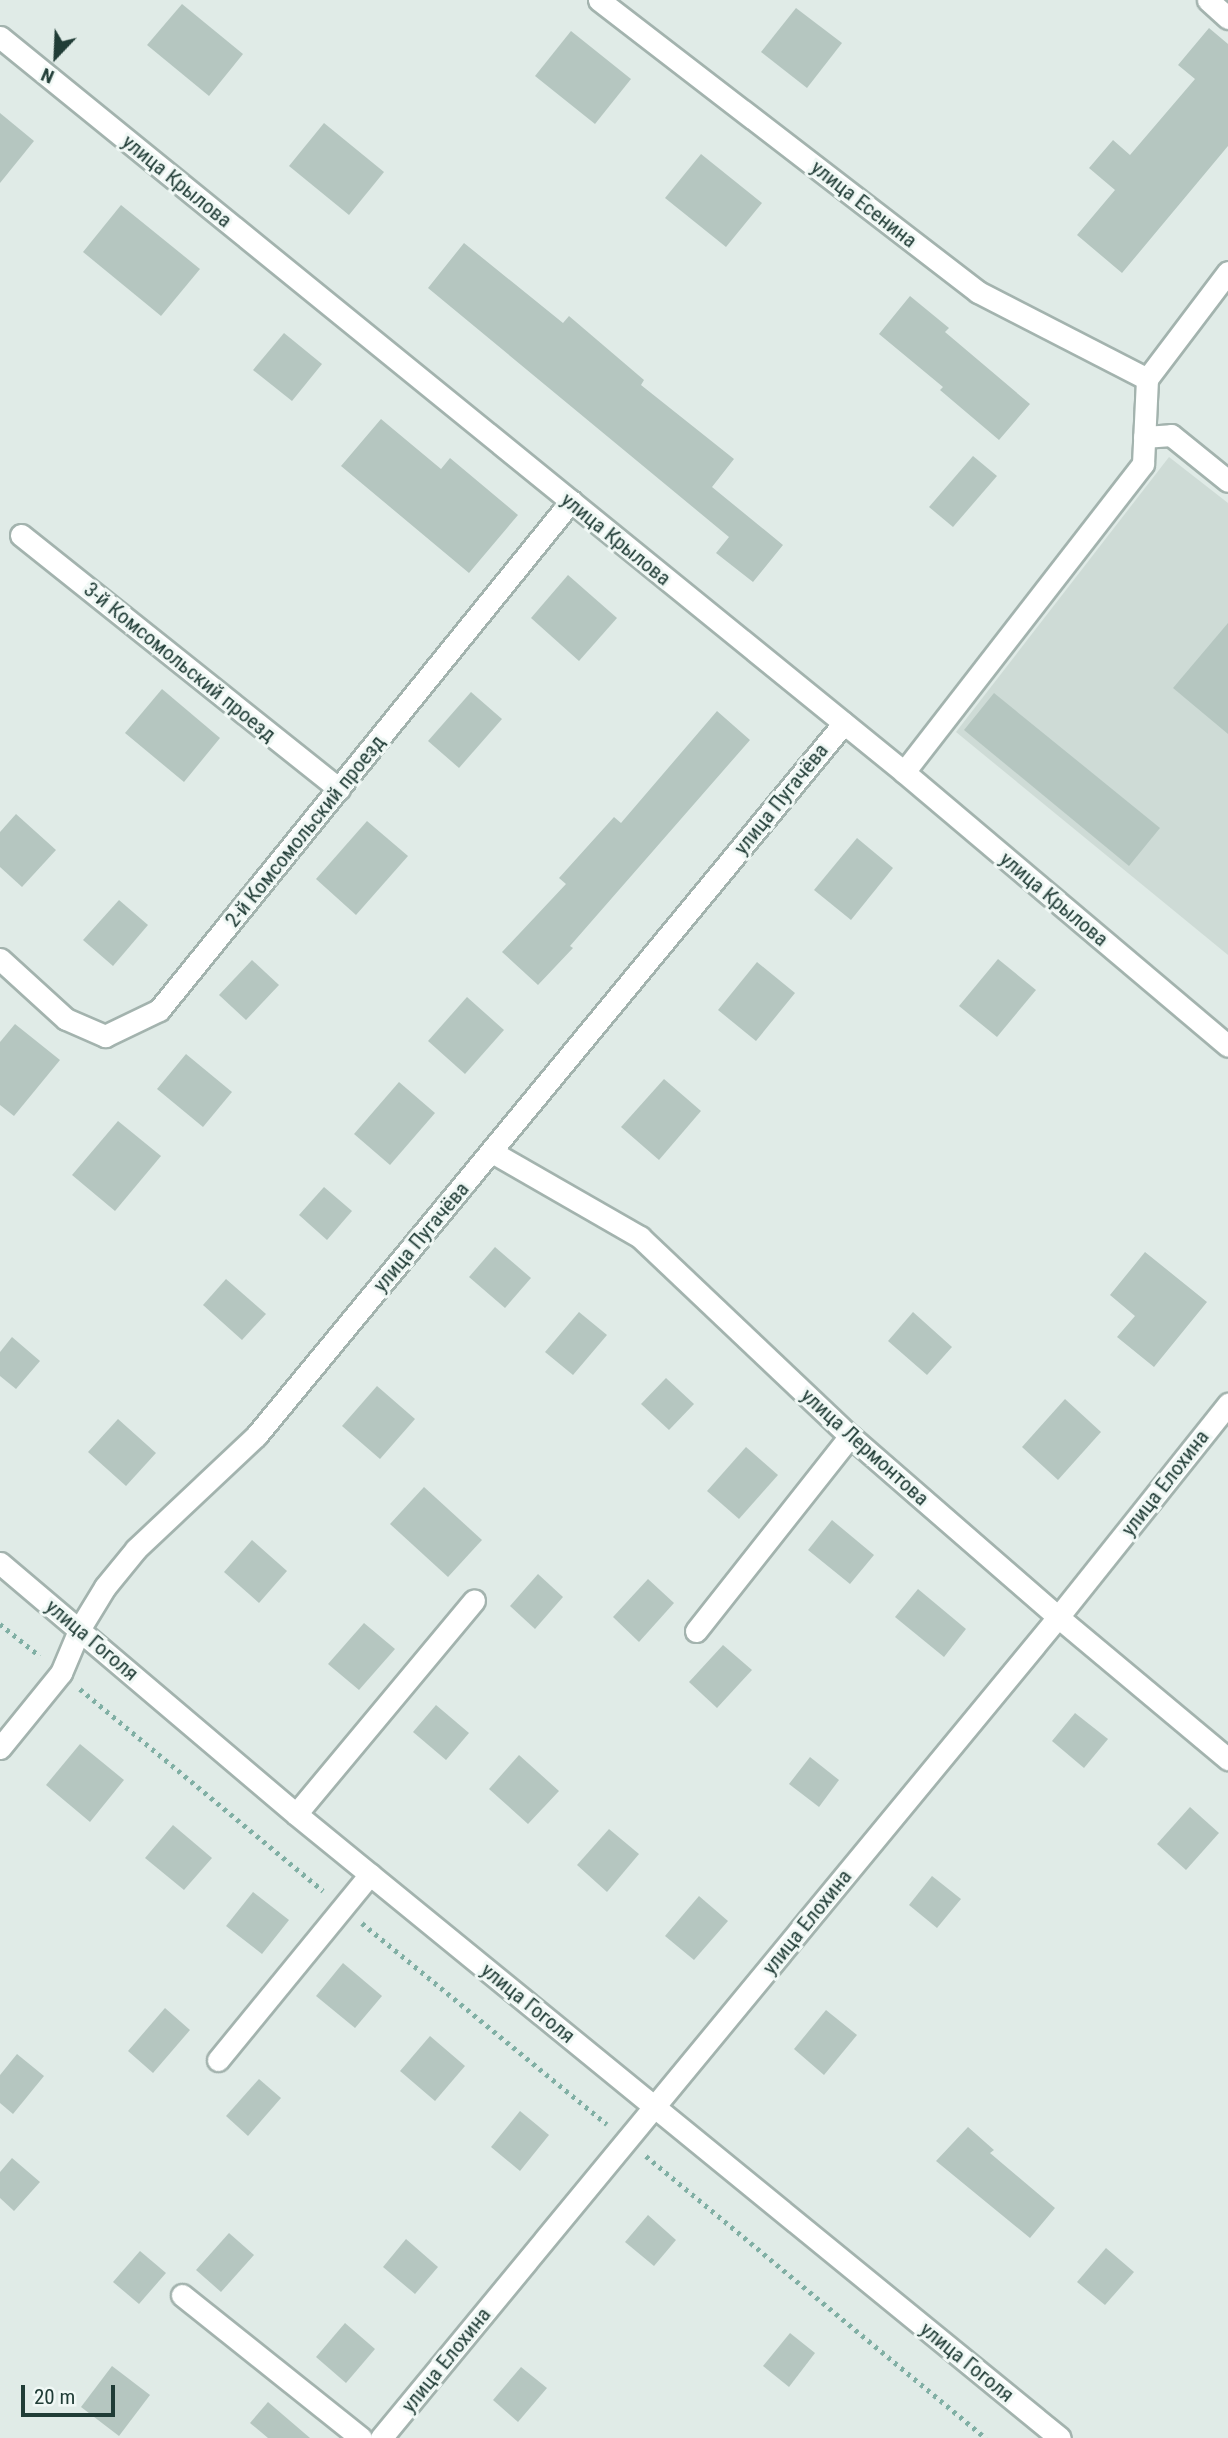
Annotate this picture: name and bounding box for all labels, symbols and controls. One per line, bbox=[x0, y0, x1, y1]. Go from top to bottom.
north arrow bbox=[21, 21, 91, 91]
text: N bbox=[38, 63, 57, 89]
street label: улица Крылова bbox=[117, 129, 237, 233]
street label: улица Есенина bbox=[806, 155, 922, 253]
street label: улица Крылова bbox=[556, 487, 676, 591]
street label: 3-й Комсомольский проезд bbox=[79, 577, 281, 747]
street label: 2-й Комсомольский проезд bbox=[220, 730, 390, 932]
street label: улица Пугачёва bbox=[728, 738, 834, 860]
street label: улица Крылова bbox=[995, 846, 1113, 952]
street label: улица Пугачёва bbox=[368, 1177, 474, 1297]
street label: улица Лермонтова bbox=[796, 1383, 934, 1511]
street label: улица Елохина bbox=[1116, 1425, 1214, 1541]
street label: улица Гоголя bbox=[40, 1594, 144, 1686]
street label: улица Елохина bbox=[757, 1864, 857, 1980]
street label: улица Гоголя bbox=[476, 1958, 580, 2048]
street label: улица Елохина bbox=[396, 2302, 496, 2418]
street label: улица Гоголя bbox=[915, 2317, 1019, 2407]
scale bar bbox=[24, 2372, 119, 2416]
text: 20 m bbox=[34, 2385, 75, 2409]

